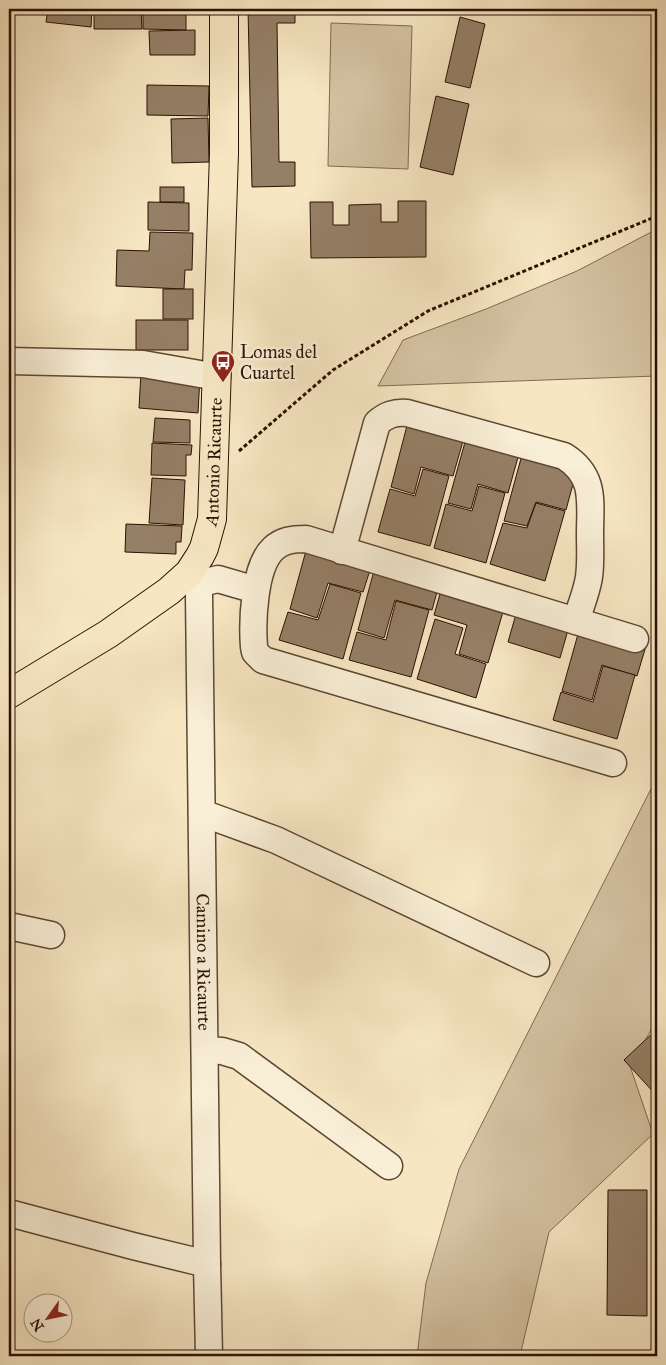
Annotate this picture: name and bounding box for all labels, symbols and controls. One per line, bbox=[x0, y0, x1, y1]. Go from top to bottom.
place label: Lomas del Cuartel bbox=[240, 341, 317, 384]
bus stop icon: Lomas del Cuartel bbox=[210, 349, 236, 383]
street label: Antonio Ricaurte bbox=[199, 397, 227, 529]
street label: Camino a Ricaurte bbox=[192, 893, 215, 1031]
north arrow bbox=[22, 1292, 72, 1342]
text: N bbox=[27, 1315, 48, 1334]

